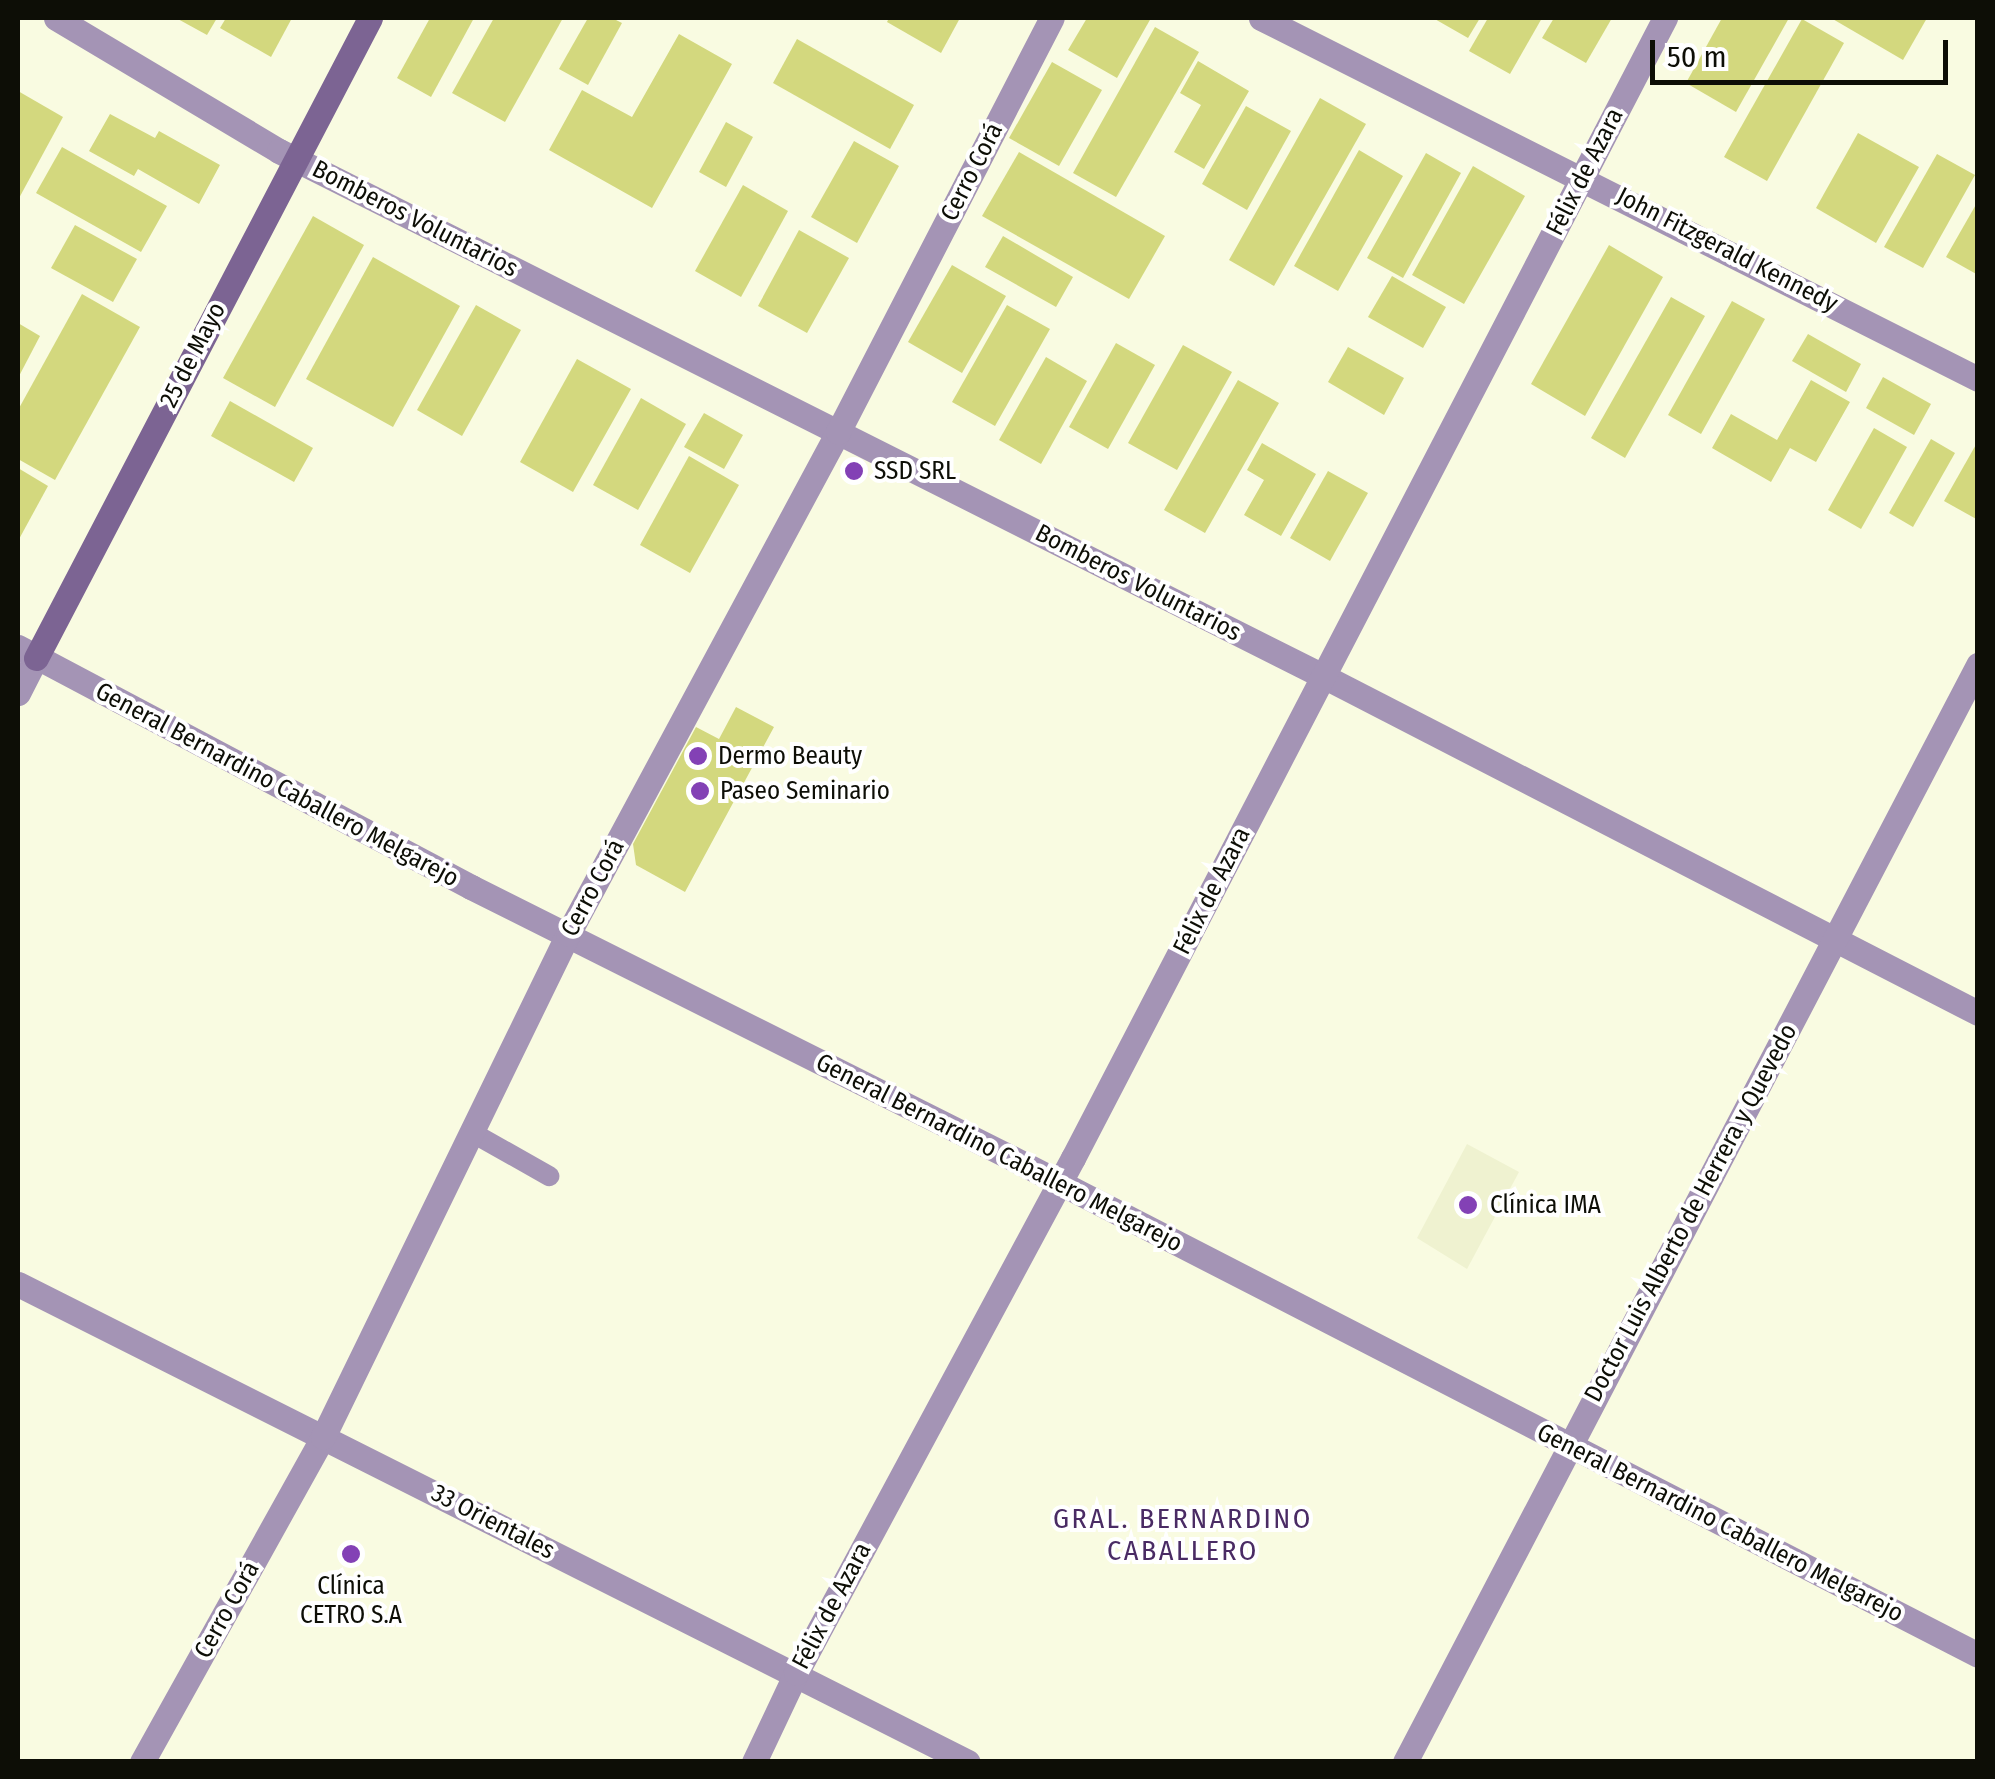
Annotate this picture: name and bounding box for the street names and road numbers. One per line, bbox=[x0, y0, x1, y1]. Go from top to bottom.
street label: Félix de Azara bbox=[1540, 103, 1630, 241]
street label: Cerro Corá bbox=[935, 118, 1009, 226]
street label: Bomberos Voluntarios bbox=[307, 154, 523, 284]
street label: John Fitzgerald Kennedy bbox=[1611, 181, 1843, 319]
street label: 25 de Mayo bbox=[154, 297, 232, 413]
street label: Bomberos Voluntarios bbox=[1030, 518, 1246, 648]
street label: General Bernardino Caballero Melgarejo bbox=[90, 676, 464, 894]
street label: Félix de Azara bbox=[1167, 822, 1257, 960]
street label: Cerro Corá bbox=[555, 834, 631, 942]
street label: Doctor Luis Alberto de Herrera y Quevedo bbox=[1578, 1019, 1804, 1407]
street label: General Bernardino Caballero Melgarejo bbox=[811, 1047, 1187, 1259]
street label: General Bernardino Caballero Melgarejo bbox=[1532, 1417, 1908, 1629]
street label: 33 Orientales bbox=[426, 1478, 560, 1566]
street label: Félix de Azara bbox=[786, 1538, 878, 1674]
street label: Cerro Corá bbox=[188, 1556, 266, 1664]

